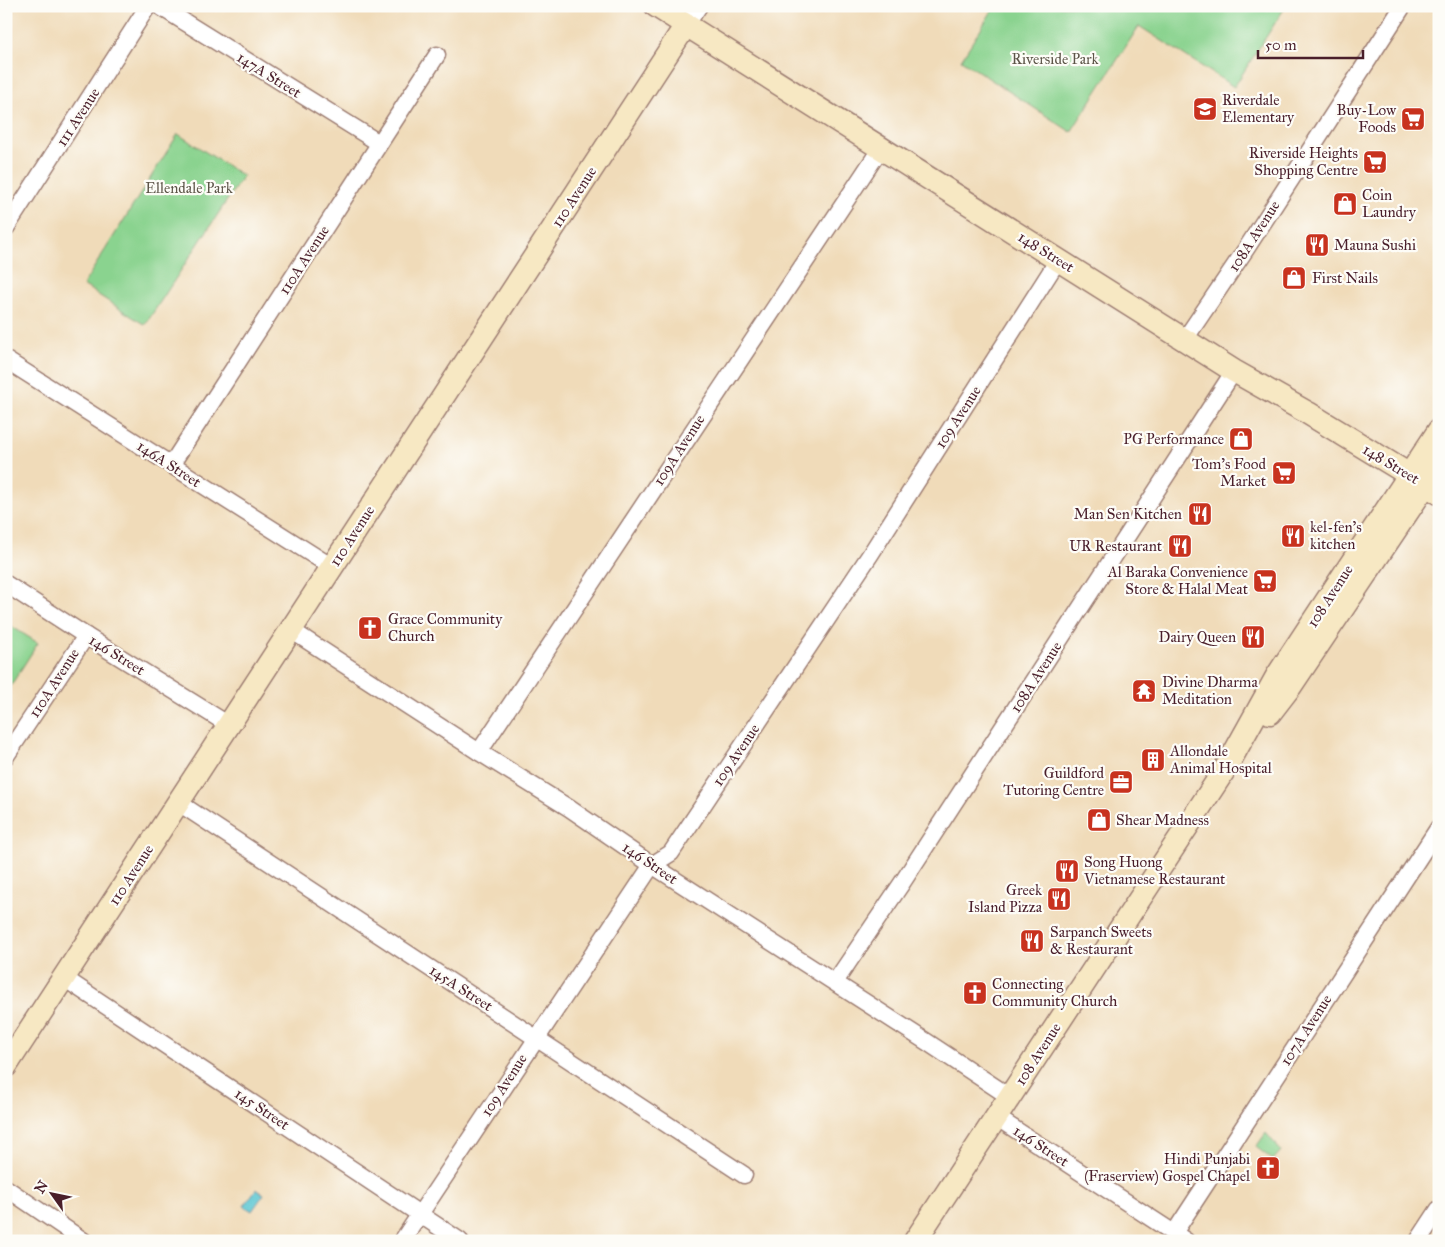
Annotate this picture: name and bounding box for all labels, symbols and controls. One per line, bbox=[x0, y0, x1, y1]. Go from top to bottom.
scale bar bbox=[1258, 28, 1362, 60]
text: 50 m bbox=[1265, 36, 1297, 54]
street label: 147A Street bbox=[234, 48, 305, 102]
park label: Riverside Park bbox=[1011, 50, 1099, 68]
street label: 111 Avenue bbox=[52, 84, 104, 150]
place label: Riverdale Elementary bbox=[1222, 91, 1295, 126]
school or university icon: Riverdale Elementary bbox=[1192, 96, 1218, 122]
place label: Buy-Low Foods bbox=[1336, 101, 1396, 136]
supermarket icon: Buy-Low Foods bbox=[1400, 106, 1426, 132]
place label: Riverside Heights Shopping Centre bbox=[1249, 144, 1358, 179]
supermarket icon: Riverside Heights Shopping Centre bbox=[1362, 149, 1388, 175]
street label: 110 Avenue bbox=[548, 163, 600, 231]
park label: Ellendale Park bbox=[145, 179, 233, 197]
place label: Coin Laundry bbox=[1362, 186, 1417, 221]
shop icon: Coin Laundry bbox=[1332, 191, 1358, 217]
street label: 108A Avenue bbox=[1224, 197, 1284, 275]
street label: 110A Avenue bbox=[275, 222, 333, 298]
street label: 148 Street bbox=[1015, 228, 1078, 277]
restaurant icon: Mauna Sushi bbox=[1304, 232, 1330, 258]
place label: Mauna Sushi bbox=[1334, 236, 1416, 254]
shop icon: First Nails bbox=[1281, 265, 1307, 291]
place label: First Nails bbox=[1312, 269, 1378, 287]
street label: 109 Avenue bbox=[931, 382, 985, 452]
street label: 109A Avenue bbox=[649, 411, 709, 489]
shop icon: PG Performance bbox=[1228, 426, 1254, 452]
place label: PG Performance bbox=[1123, 430, 1224, 448]
street label: 146A Street bbox=[134, 437, 205, 492]
street label: 148 Street bbox=[1359, 440, 1423, 488]
place label: Tom's Food Market bbox=[1192, 455, 1267, 490]
supermarket icon: Tom's Food Market bbox=[1271, 460, 1297, 486]
restaurant icon: Man Sen Kitchen bbox=[1187, 501, 1213, 527]
street label: 110 Avenue bbox=[326, 502, 378, 570]
place label: Man Sen Kitchen bbox=[1074, 505, 1182, 523]
place label: kel-fen's kitchen bbox=[1310, 518, 1362, 553]
restaurant icon: kel-fen's kitchen bbox=[1280, 523, 1306, 549]
restaurant icon: UR Restaurant bbox=[1167, 533, 1193, 559]
place label: UR Restaurant bbox=[1069, 537, 1163, 555]
street label: 108 Avenue bbox=[1303, 561, 1357, 631]
place label: Al Baraka Convenience Store & Halal Meat bbox=[1107, 563, 1249, 598]
supermarket icon: Al Baraka Convenience Store & Halal Meat bbox=[1252, 568, 1278, 594]
place label: Grace Community Church bbox=[388, 610, 503, 645]
church icon: Grace Community Church bbox=[357, 615, 383, 641]
restaurant icon: Dairy Queen bbox=[1240, 624, 1266, 650]
place label: Dairy Queen bbox=[1159, 628, 1236, 646]
street label: 146 Street bbox=[86, 631, 149, 680]
street label: 108A Avenue bbox=[1006, 638, 1066, 716]
street label: 110A Avenue bbox=[25, 645, 83, 721]
place label: Divine Dharma Meditation bbox=[1162, 673, 1258, 708]
temple icon: Divine Dharma Meditation bbox=[1131, 678, 1157, 704]
street label: 109 Avenue bbox=[709, 721, 763, 789]
place label: Allondale Animal Hospital bbox=[1169, 742, 1273, 777]
building icon: Allondale Animal Hospital bbox=[1140, 747, 1166, 773]
place label: Guildford Tutoring Centre bbox=[1003, 764, 1104, 799]
office icon: Guildford Tutoring Centre bbox=[1108, 769, 1134, 795]
shop icon: Shear Madness bbox=[1086, 807, 1112, 833]
place label: Shear Madness bbox=[1116, 811, 1209, 829]
street label: 146 Street bbox=[619, 838, 681, 888]
street label: 110 Avenue bbox=[105, 841, 157, 909]
place label: Song Huong Vietnamese Restaurant bbox=[1083, 853, 1226, 888]
restaurant icon: Song Huong Vietnamese Restaurant bbox=[1054, 858, 1080, 884]
place label: Greek Island Pizza bbox=[968, 881, 1043, 916]
restaurant icon: Greek Island Pizza bbox=[1046, 886, 1072, 912]
place label: Sarpanch Sweets & Restaurant bbox=[1050, 923, 1152, 958]
restaurant icon: Sarpanch Sweets & Restaurant bbox=[1019, 928, 1045, 954]
street label: 145A Street bbox=[426, 961, 497, 1015]
place label: Connecting Community Church bbox=[992, 975, 1118, 1010]
church icon: Connecting Community Church bbox=[962, 980, 988, 1006]
street label: 107A Avenue bbox=[1276, 991, 1336, 1069]
street label: 108 Avenue bbox=[1011, 1019, 1065, 1089]
street label: 109 Avenue bbox=[477, 1050, 531, 1120]
street label: 145 Street bbox=[231, 1084, 293, 1134]
street label: 146 Street bbox=[1010, 1121, 1073, 1171]
place label: Hindi Punjabi (Fraserview) Gospel Chapel bbox=[1084, 1150, 1251, 1186]
church icon: Hindi Punjabi (Fraserview) Gospel Chapel bbox=[1255, 1155, 1281, 1181]
north arrow bbox=[28, 1170, 78, 1220]
text: N bbox=[31, 1177, 52, 1197]

